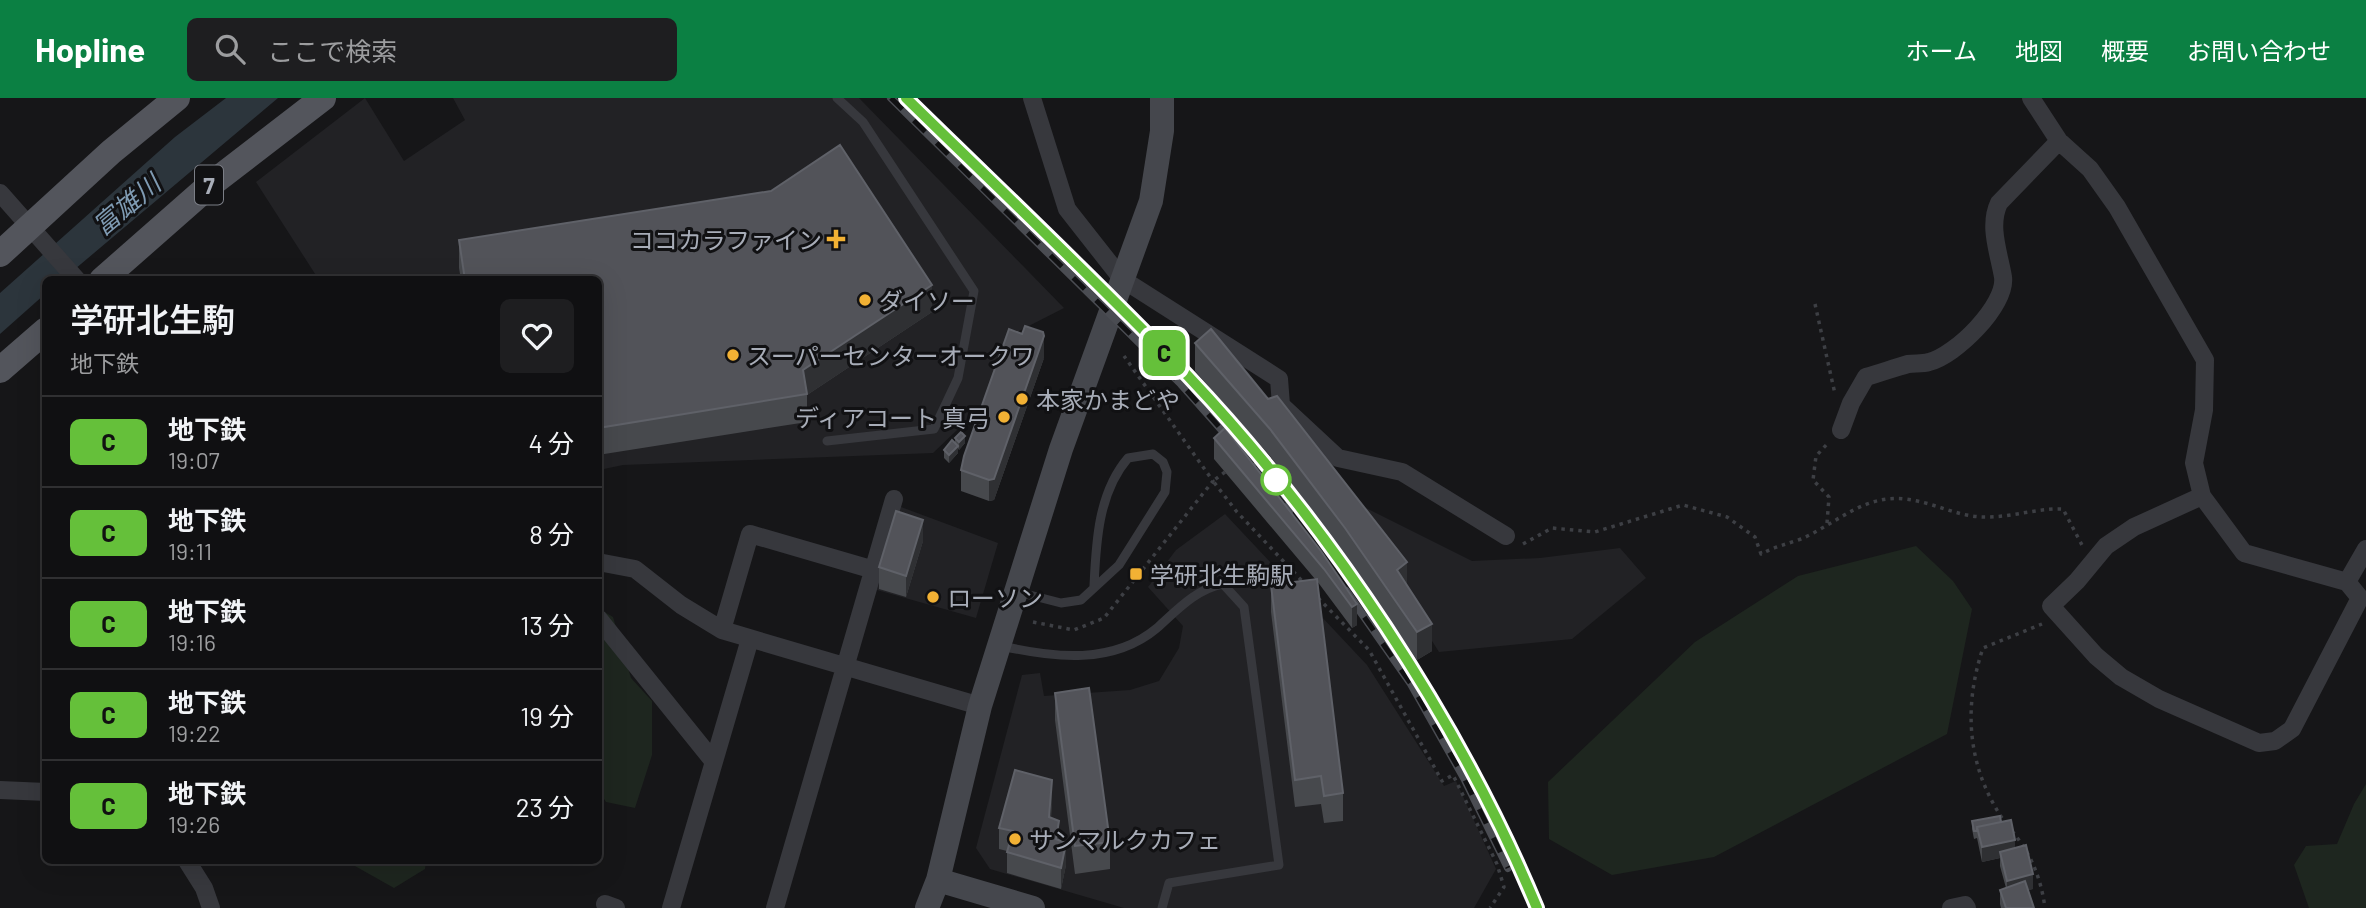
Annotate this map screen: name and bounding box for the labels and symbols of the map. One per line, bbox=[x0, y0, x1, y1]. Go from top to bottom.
water label: 富雄川 bbox=[86, 165, 168, 241]
road number: 7 bbox=[195, 166, 223, 204]
place label: ココカラファイン bbox=[630, 225, 822, 254]
marker: ココカラファイン bbox=[828, 231, 844, 247]
place label: ダイソー bbox=[879, 286, 975, 315]
marker: ダイソー bbox=[857, 292, 873, 308]
line badge: C bbox=[1141, 330, 1187, 376]
place label: スーパーセンターオークワ bbox=[747, 341, 1035, 370]
marker: スーパーセンターオークワ bbox=[725, 347, 741, 363]
place label: 本家かまどや bbox=[1036, 385, 1180, 414]
marker: 本家かまどや bbox=[1014, 391, 1030, 407]
place label: ディアコート 真弓 bbox=[795, 403, 990, 432]
marker: ディアコート 真弓 bbox=[996, 409, 1012, 425]
unlabelled marker bbox=[1261, 465, 1291, 495]
place label: 学研北生駒駅 bbox=[1150, 560, 1294, 589]
marker: 学研北生駒駅 bbox=[1128, 566, 1144, 582]
place label: ローソン bbox=[947, 583, 1043, 612]
marker: ローソン bbox=[925, 589, 941, 605]
place label: サンマルクカフェ bbox=[1029, 825, 1221, 854]
marker: サンマルクカフェ bbox=[1007, 831, 1023, 847]

